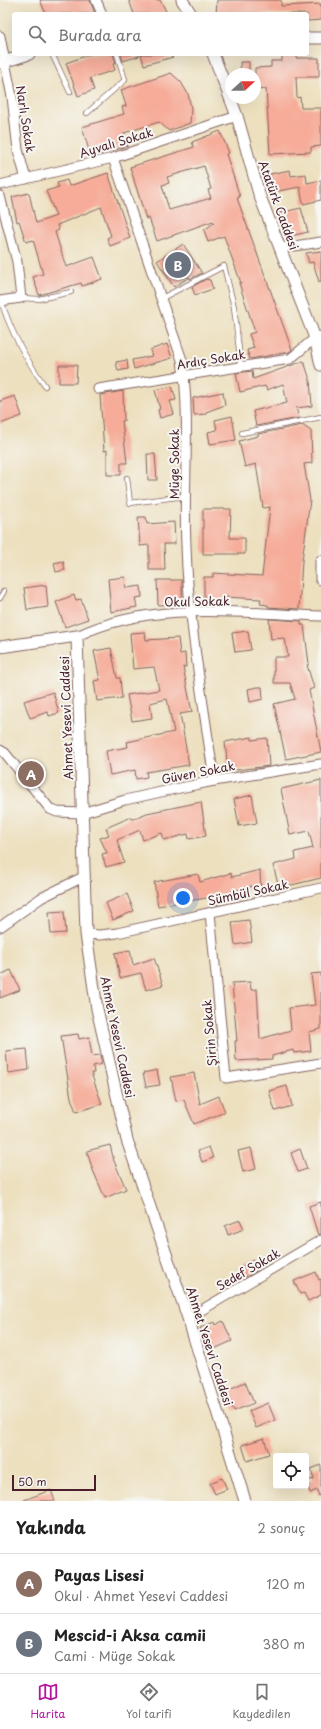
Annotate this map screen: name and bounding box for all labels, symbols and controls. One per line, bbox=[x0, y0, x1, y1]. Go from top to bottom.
search box bbox=[12, 12, 309, 56]
icon: search bbox=[26, 23, 48, 45]
text: Burada ara bbox=[58, 23, 141, 46]
north arrow bbox=[225, 68, 261, 104]
street label: Narlı Sokak bbox=[12, 84, 40, 154]
street label: Ayvalı Sokak bbox=[77, 122, 155, 162]
street label: Atatürk Caddesi bbox=[254, 158, 304, 252]
pin: B bbox=[165, 250, 191, 280]
street label: Ardıç Sokak bbox=[175, 345, 247, 373]
street label: Müge Sokak bbox=[165, 429, 183, 499]
street label: Okul Sokak bbox=[164, 591, 230, 611]
street label: Ahmet Yesevi Caddesi bbox=[55, 655, 77, 780]
street label: Güven Sokak bbox=[160, 756, 236, 788]
pin: A bbox=[18, 759, 44, 789]
street label: Sümbül Sokak bbox=[206, 875, 290, 909]
your location bbox=[173, 888, 193, 908]
street label: Ahmet Yesevi Caddesi bbox=[96, 974, 140, 1100]
street label: Şirin Sokak bbox=[197, 999, 221, 1067]
street label: Sedef Sokak bbox=[213, 1243, 283, 1295]
street label: Ahmet Yesevi Caddesi bbox=[182, 1284, 238, 1408]
map controls bbox=[273, 1453, 309, 1489]
button: locate bbox=[273, 1453, 309, 1489]
scale bar bbox=[12, 1473, 96, 1492]
text: 50 m bbox=[18, 1473, 47, 1490]
text: Yakında bbox=[16, 1514, 86, 1540]
text: 2 sonuç bbox=[257, 1518, 305, 1537]
text: Payas Lisesi bbox=[54, 1563, 144, 1586]
text: A bbox=[24, 1574, 34, 1593]
text: 120 m bbox=[266, 1574, 305, 1593]
text: Okul · Ahmet Yesevi Caddesi bbox=[54, 1586, 228, 1605]
text: Mescid-i Aksa camii bbox=[54, 1623, 206, 1646]
text: B bbox=[25, 1634, 33, 1653]
text: 380 m bbox=[262, 1634, 305, 1653]
text: Cami · Müge Sokak bbox=[54, 1646, 175, 1665]
tab: Harita bbox=[30, 1681, 65, 1722]
tab: Yol tarifi bbox=[126, 1681, 172, 1722]
tab: Kaydedilen bbox=[233, 1681, 291, 1722]

